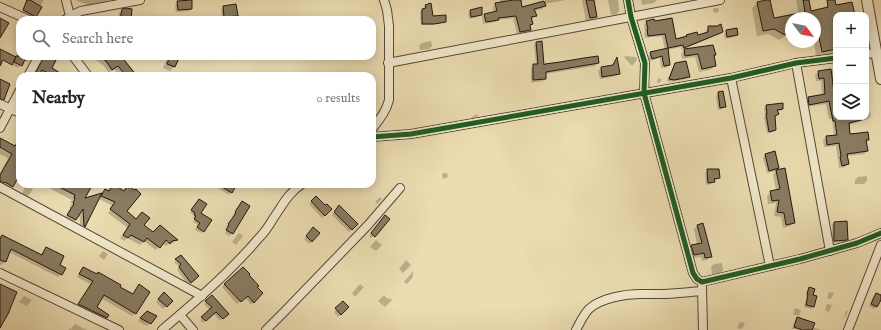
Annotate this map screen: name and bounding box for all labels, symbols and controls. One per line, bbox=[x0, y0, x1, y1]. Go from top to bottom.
north arrow bbox=[785, 12, 821, 48]
map controls bbox=[833, 12, 869, 120]
button: + bbox=[833, 12, 869, 48]
search box bbox=[16, 16, 376, 60]
icon: search bbox=[30, 27, 52, 49]
text: Search here bbox=[62, 29, 133, 48]
button: − bbox=[833, 48, 869, 84]
button: layers bbox=[833, 84, 869, 120]
text: Nearby bbox=[32, 88, 85, 109]
text: 0 results bbox=[316, 90, 360, 107]

